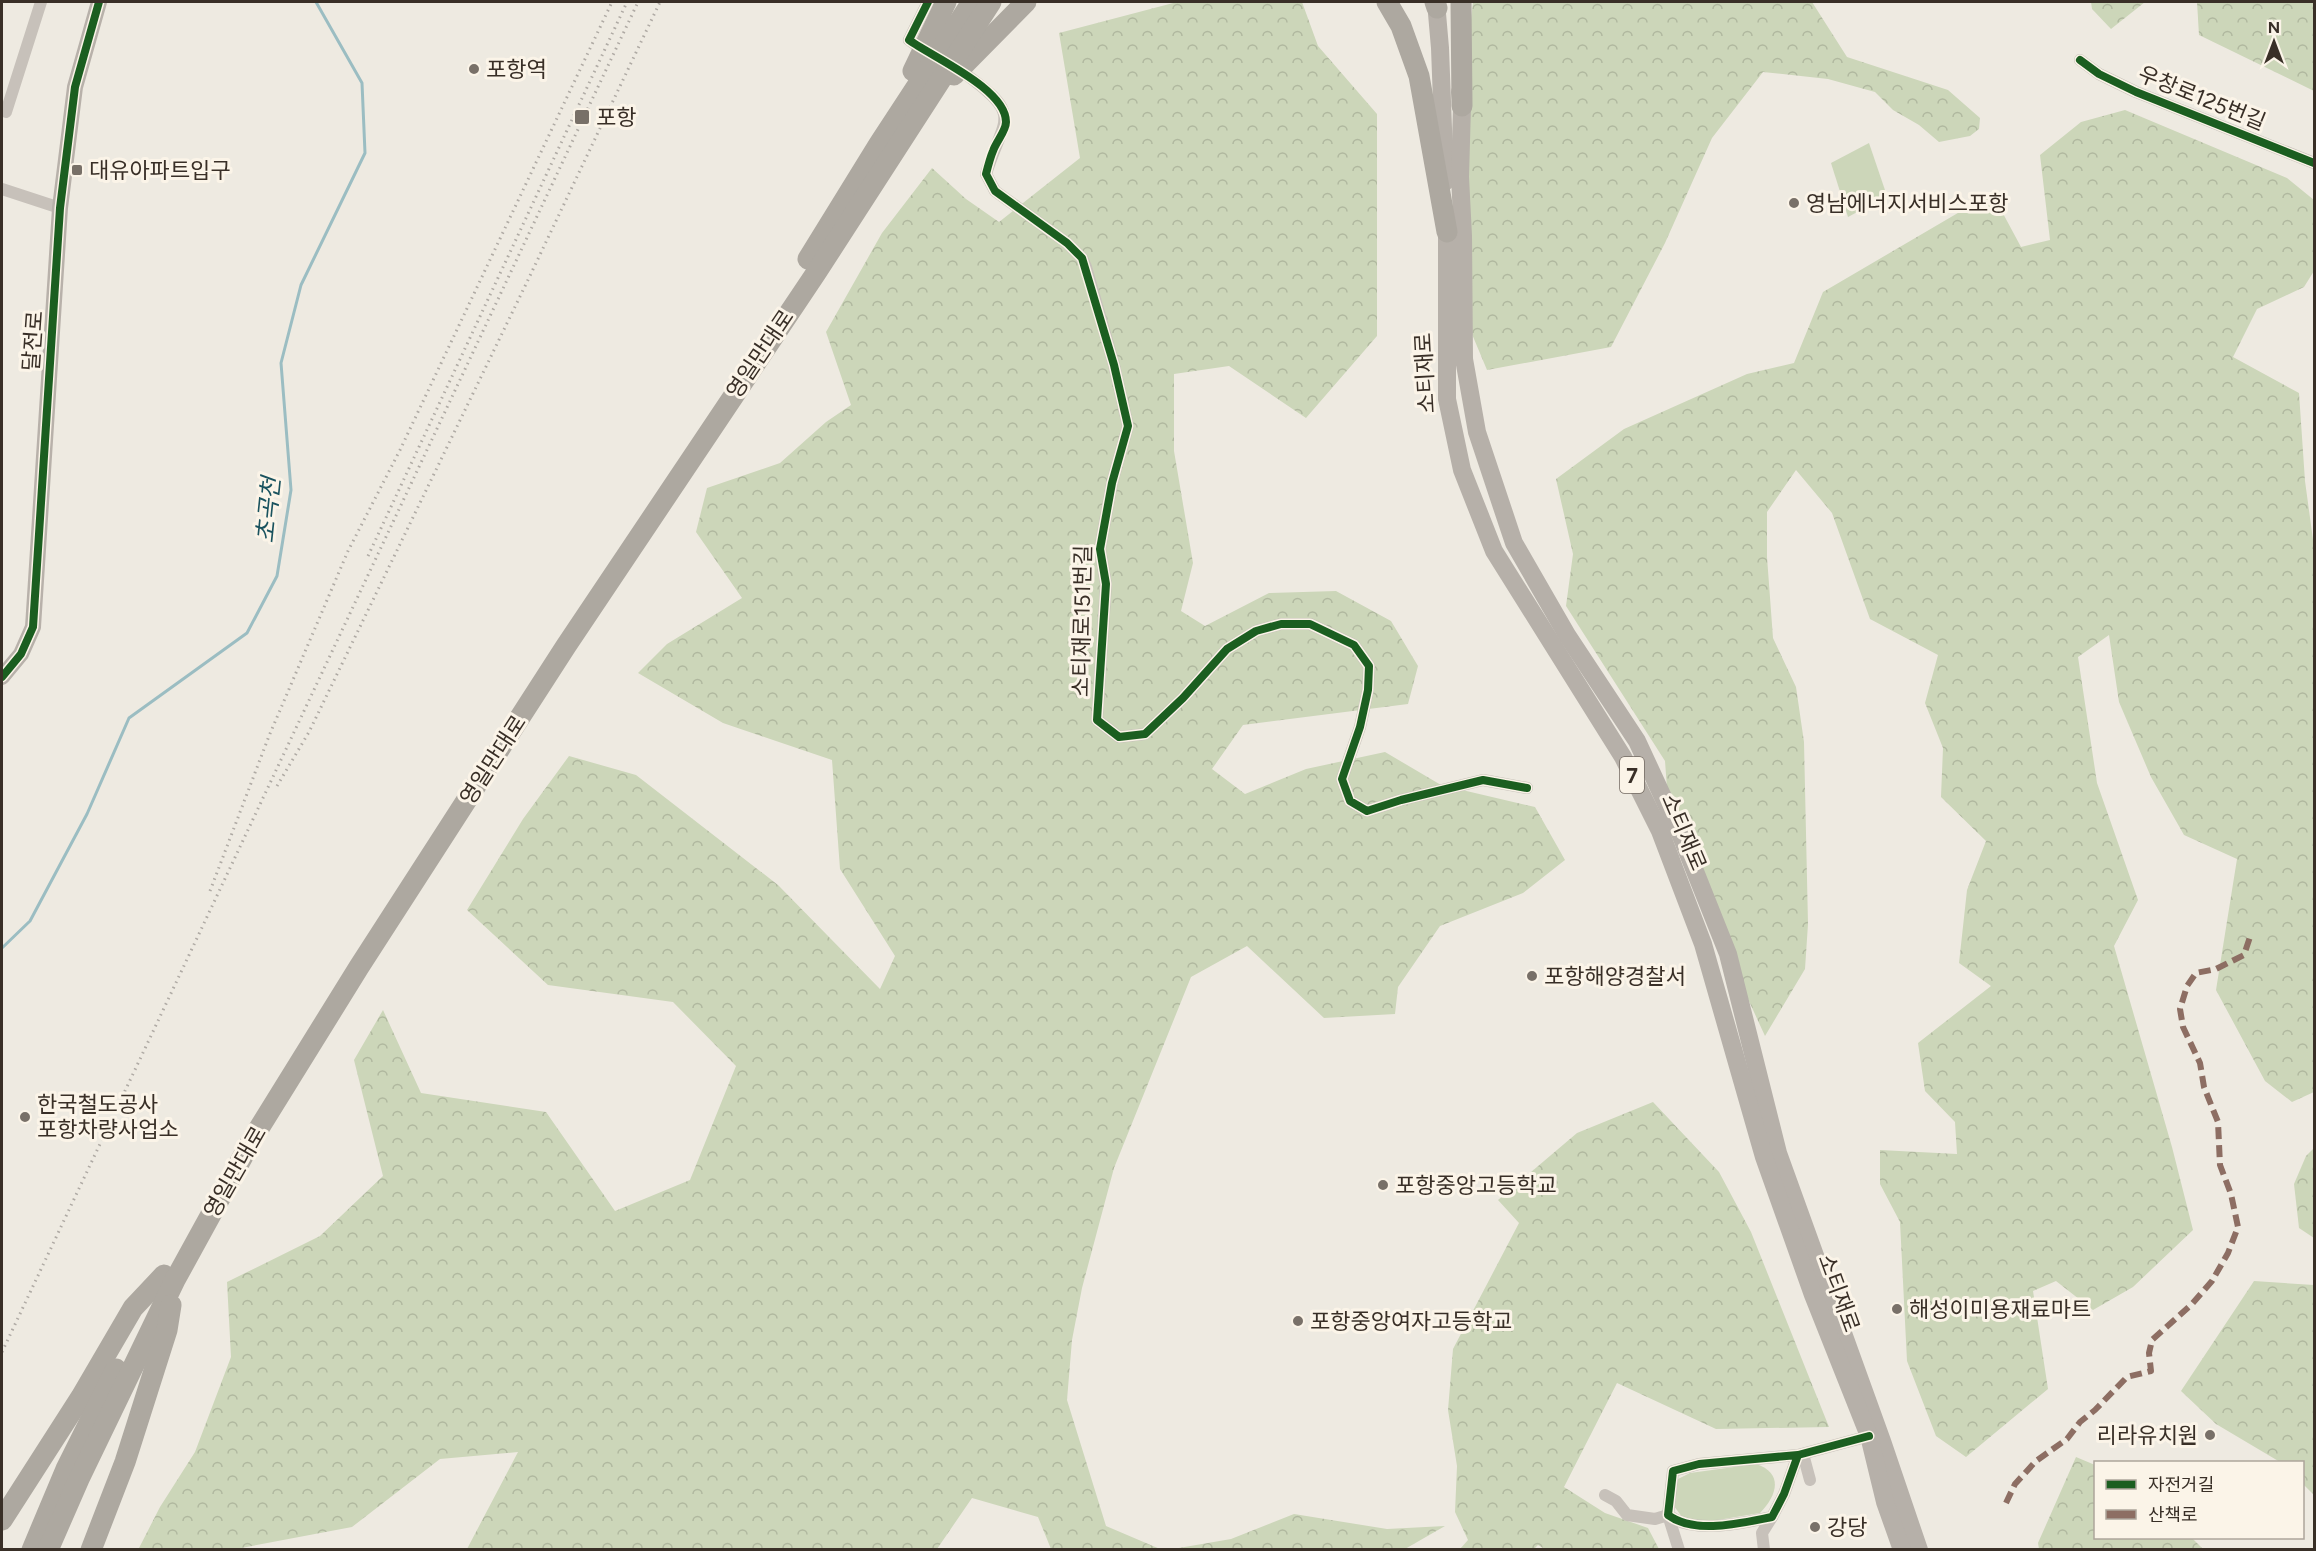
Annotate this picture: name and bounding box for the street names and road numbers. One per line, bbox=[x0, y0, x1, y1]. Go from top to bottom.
street label: 우창로125번길 bbox=[2134, 60, 2270, 136]
street label: 영일만대로 bbox=[721, 305, 799, 403]
street label: 달전로 bbox=[17, 310, 49, 372]
street label: 소티재로 bbox=[1409, 332, 1441, 414]
street label: 소티재로151번길 bbox=[1067, 545, 1097, 697]
street label: 영일만대로 bbox=[454, 710, 532, 810]
road number: 7 bbox=[1620, 757, 1644, 793]
street label: 소티재로 bbox=[1656, 789, 1712, 875]
street label: 영일만대로 bbox=[198, 1121, 272, 1223]
street label: 소티재로 bbox=[1812, 1250, 1866, 1336]

